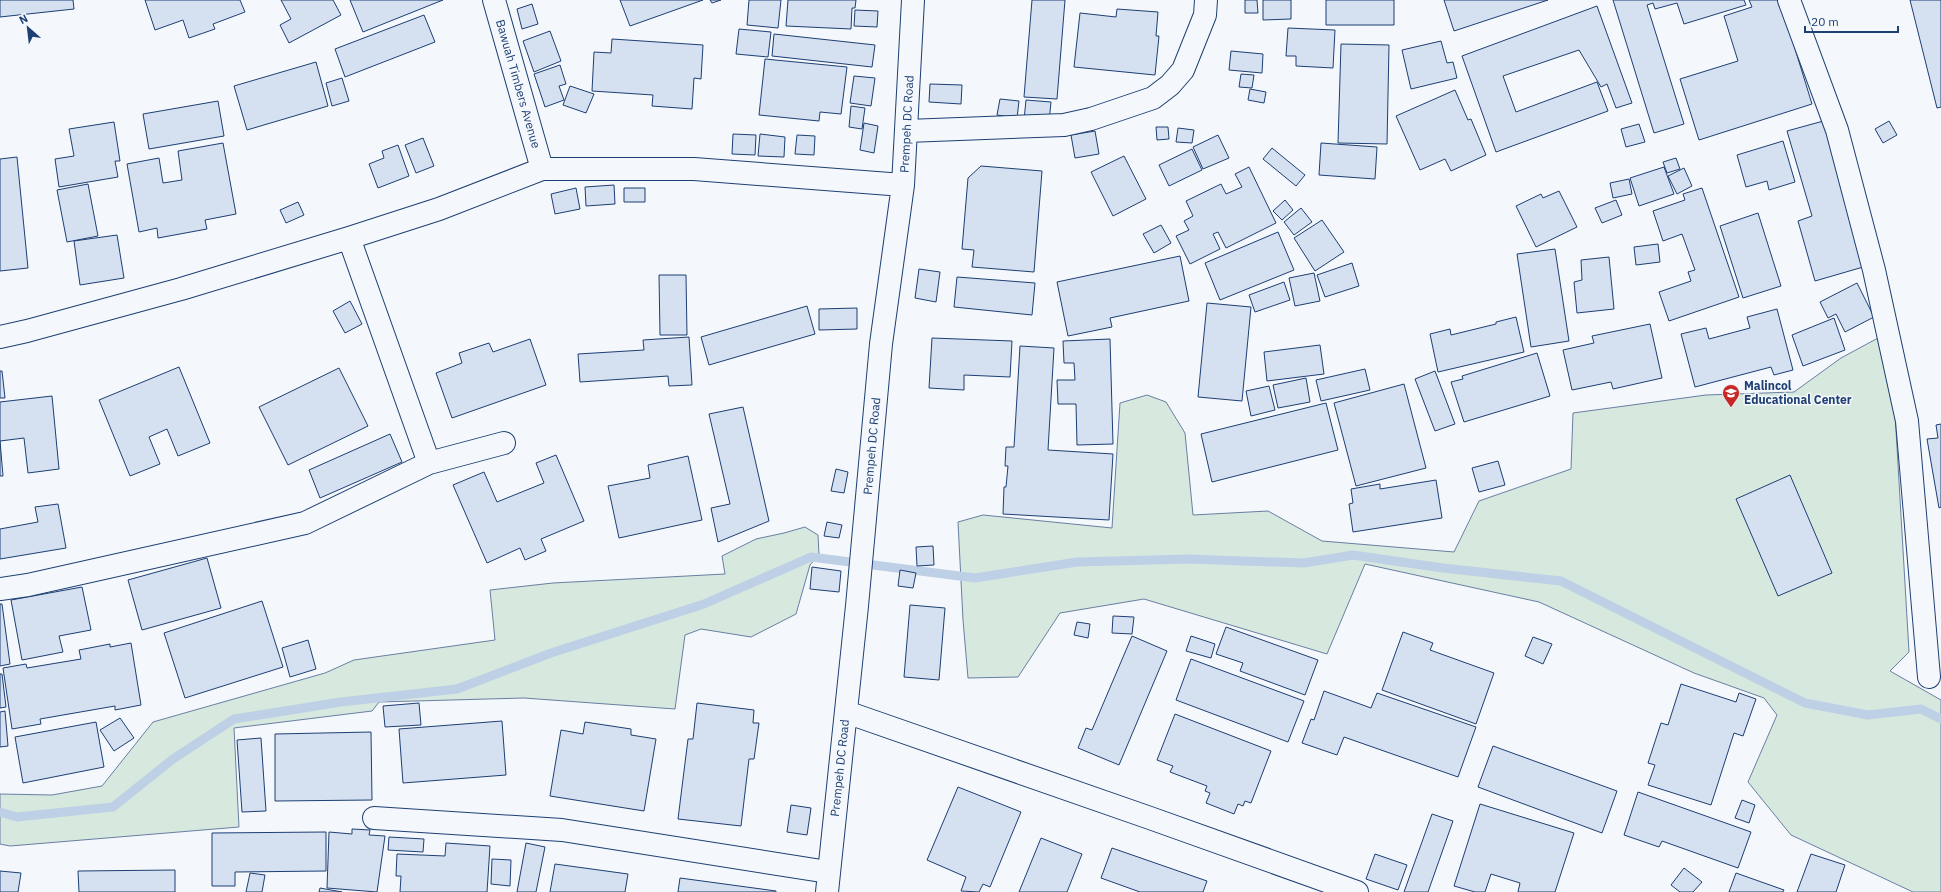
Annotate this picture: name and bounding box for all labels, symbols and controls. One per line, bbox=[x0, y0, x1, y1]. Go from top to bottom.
north arrow bbox=[8, 8, 48, 48]
scale bar bbox=[1805, 8, 1898, 34]
text: N bbox=[17, 11, 30, 27]
text: 20 m bbox=[1811, 14, 1839, 29]
street label: Bawuah Timbers Avenue bbox=[493, 18, 544, 150]
street label: Prempeh DC Road bbox=[896, 75, 917, 173]
place label: Malincol Educational Center bbox=[1744, 378, 1852, 407]
school or university icon: Malincol Educational Center bbox=[1721, 383, 1741, 408]
street label: Prempeh DC Road bbox=[860, 397, 883, 495]
street label: Prempeh DC Road bbox=[827, 719, 852, 817]

